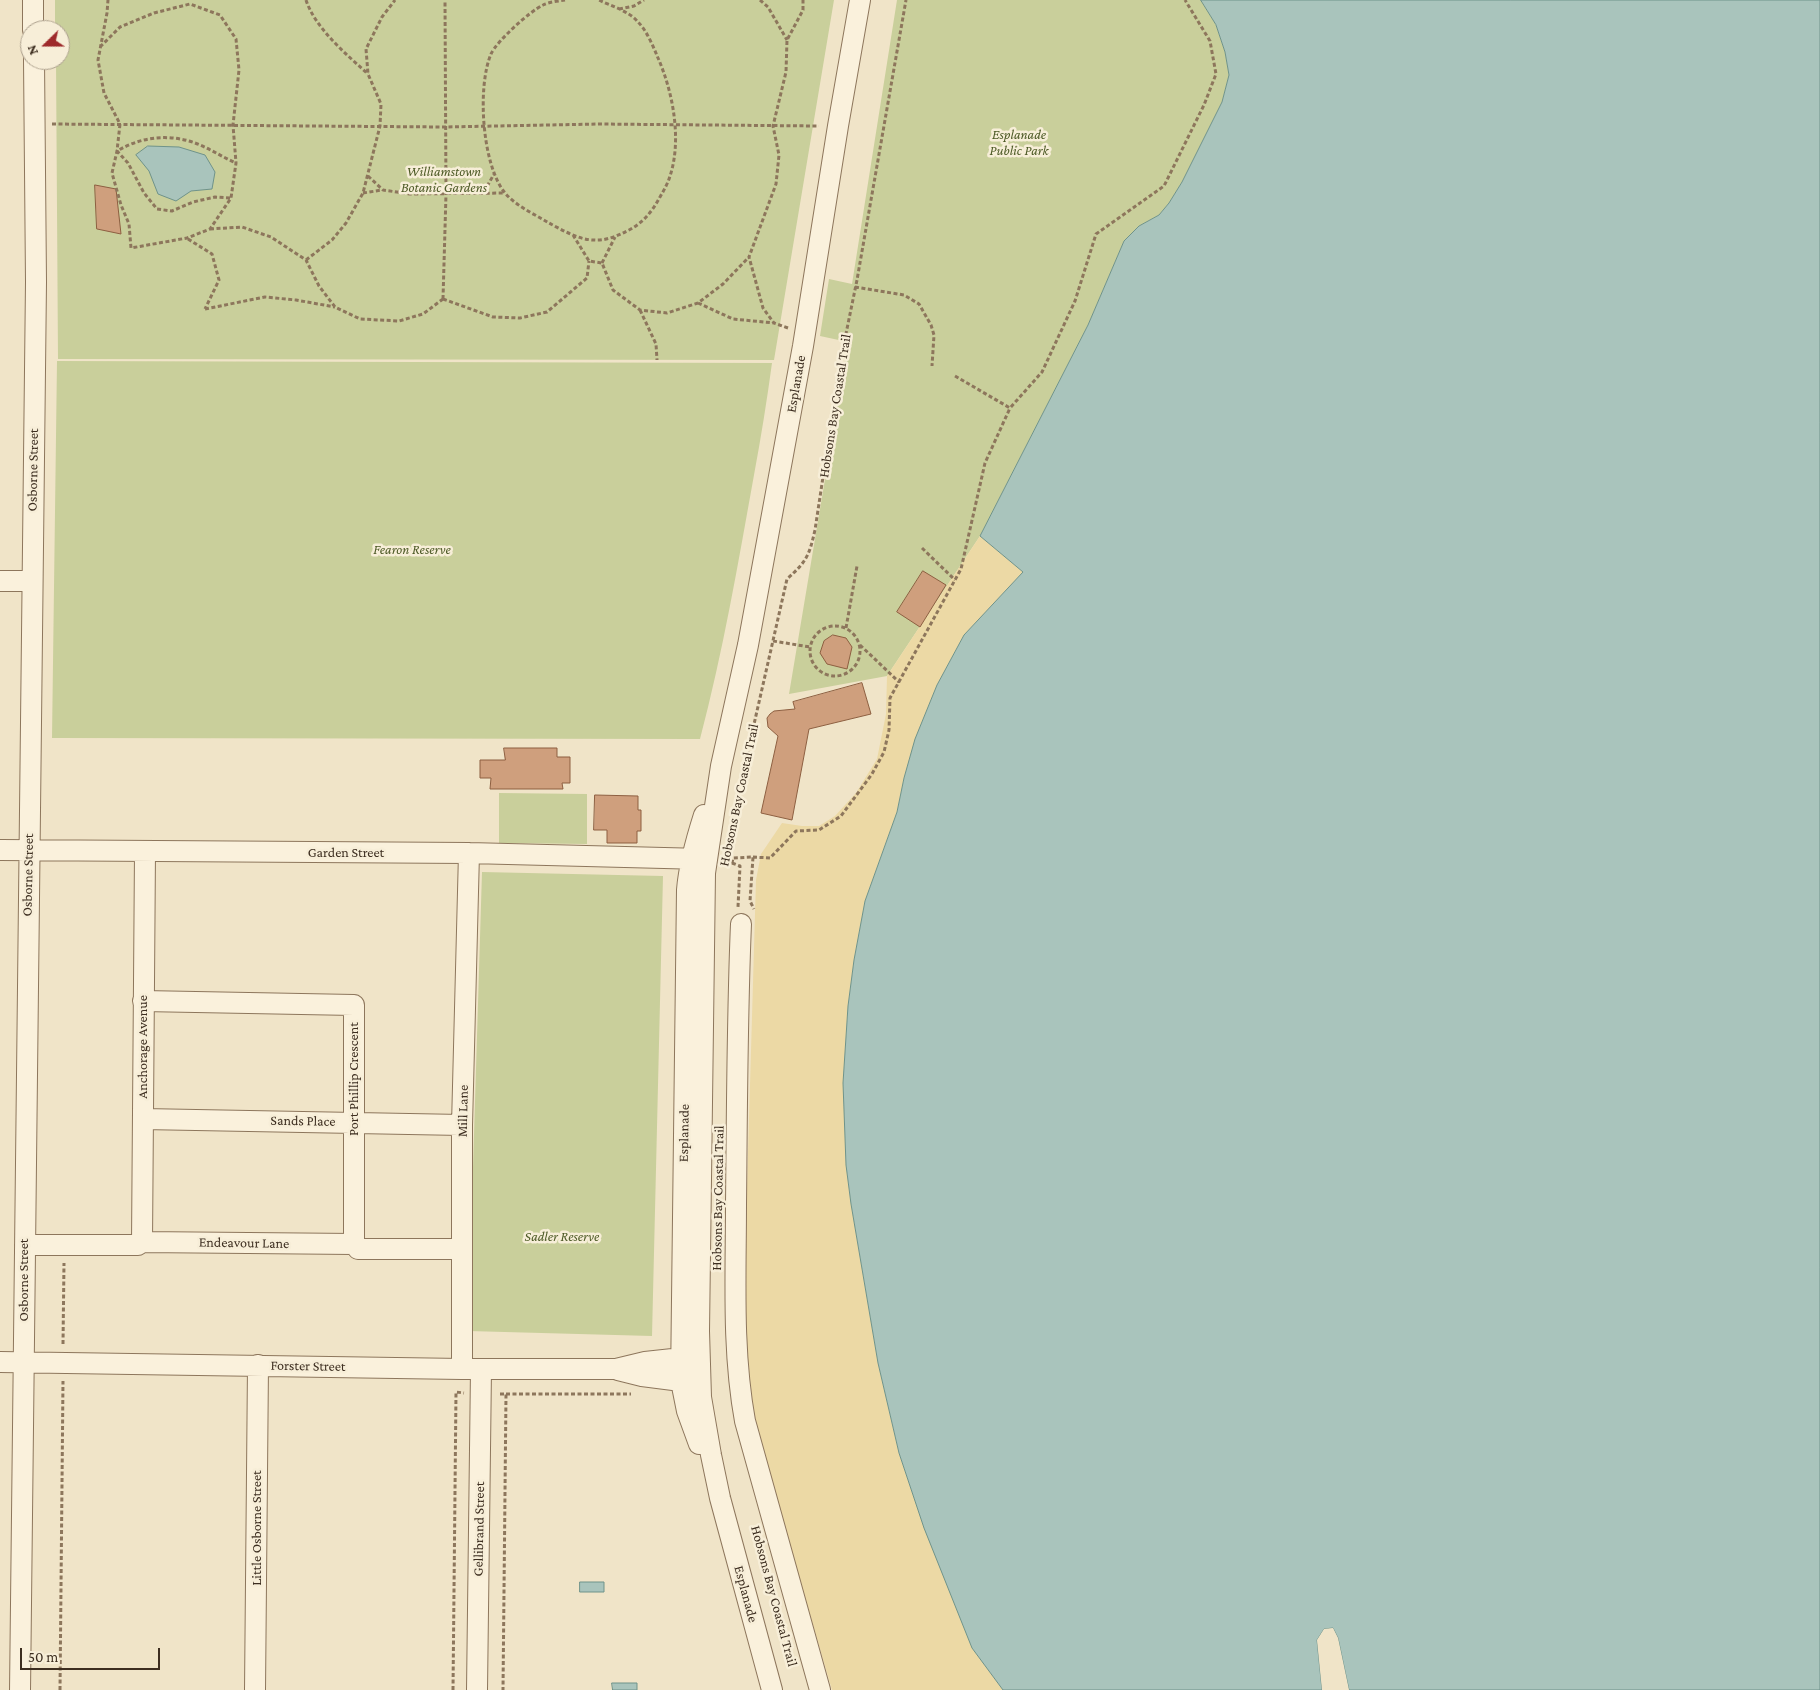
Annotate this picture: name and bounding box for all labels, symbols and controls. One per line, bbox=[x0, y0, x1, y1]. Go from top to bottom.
north arrow bbox=[20, 20, 70, 70]
text: N bbox=[23, 43, 41, 58]
park label: Esplanade Public Park bbox=[989, 127, 1049, 160]
park label: Williamstown Botanic Gardens bbox=[401, 164, 487, 196]
street label: Hobsons Bay Coastal Trail bbox=[815, 333, 855, 479]
street label: Esplanade bbox=[783, 354, 809, 414]
street label: Osborne Street bbox=[24, 428, 42, 512]
park label: Fearon Reserve bbox=[373, 542, 451, 558]
street label: Hobsons Bay Coastal Trail bbox=[716, 722, 762, 868]
street label: Osborne Street bbox=[19, 833, 37, 917]
street label: Garden Street bbox=[308, 845, 384, 861]
street label: Anchorage Avenue bbox=[135, 995, 151, 1099]
street label: Port Phillip Crescent bbox=[346, 1022, 362, 1136]
street label: Mill Lane bbox=[454, 1085, 472, 1137]
street label: Esplanade bbox=[675, 1104, 693, 1162]
street label: Sands Place bbox=[270, 1112, 336, 1130]
street label: Hobsons Bay Coastal Trail bbox=[708, 1125, 728, 1271]
park label: Sadler Reserve bbox=[525, 1229, 599, 1245]
street label: Endeavour Lane bbox=[199, 1234, 289, 1252]
street label: Osborne Street bbox=[16, 1238, 32, 1322]
street label: Forster Street bbox=[270, 1357, 346, 1375]
street label: Little Osborne Street bbox=[249, 1470, 265, 1586]
street label: Gellibrand Street bbox=[470, 1482, 488, 1576]
street label: Hobsons Bay Coastal Trail bbox=[747, 1524, 801, 1668]
street label: Esplanade bbox=[730, 1564, 762, 1624]
scale bar bbox=[22, 1638, 162, 1670]
text: 50 m bbox=[28, 1649, 58, 1665]

